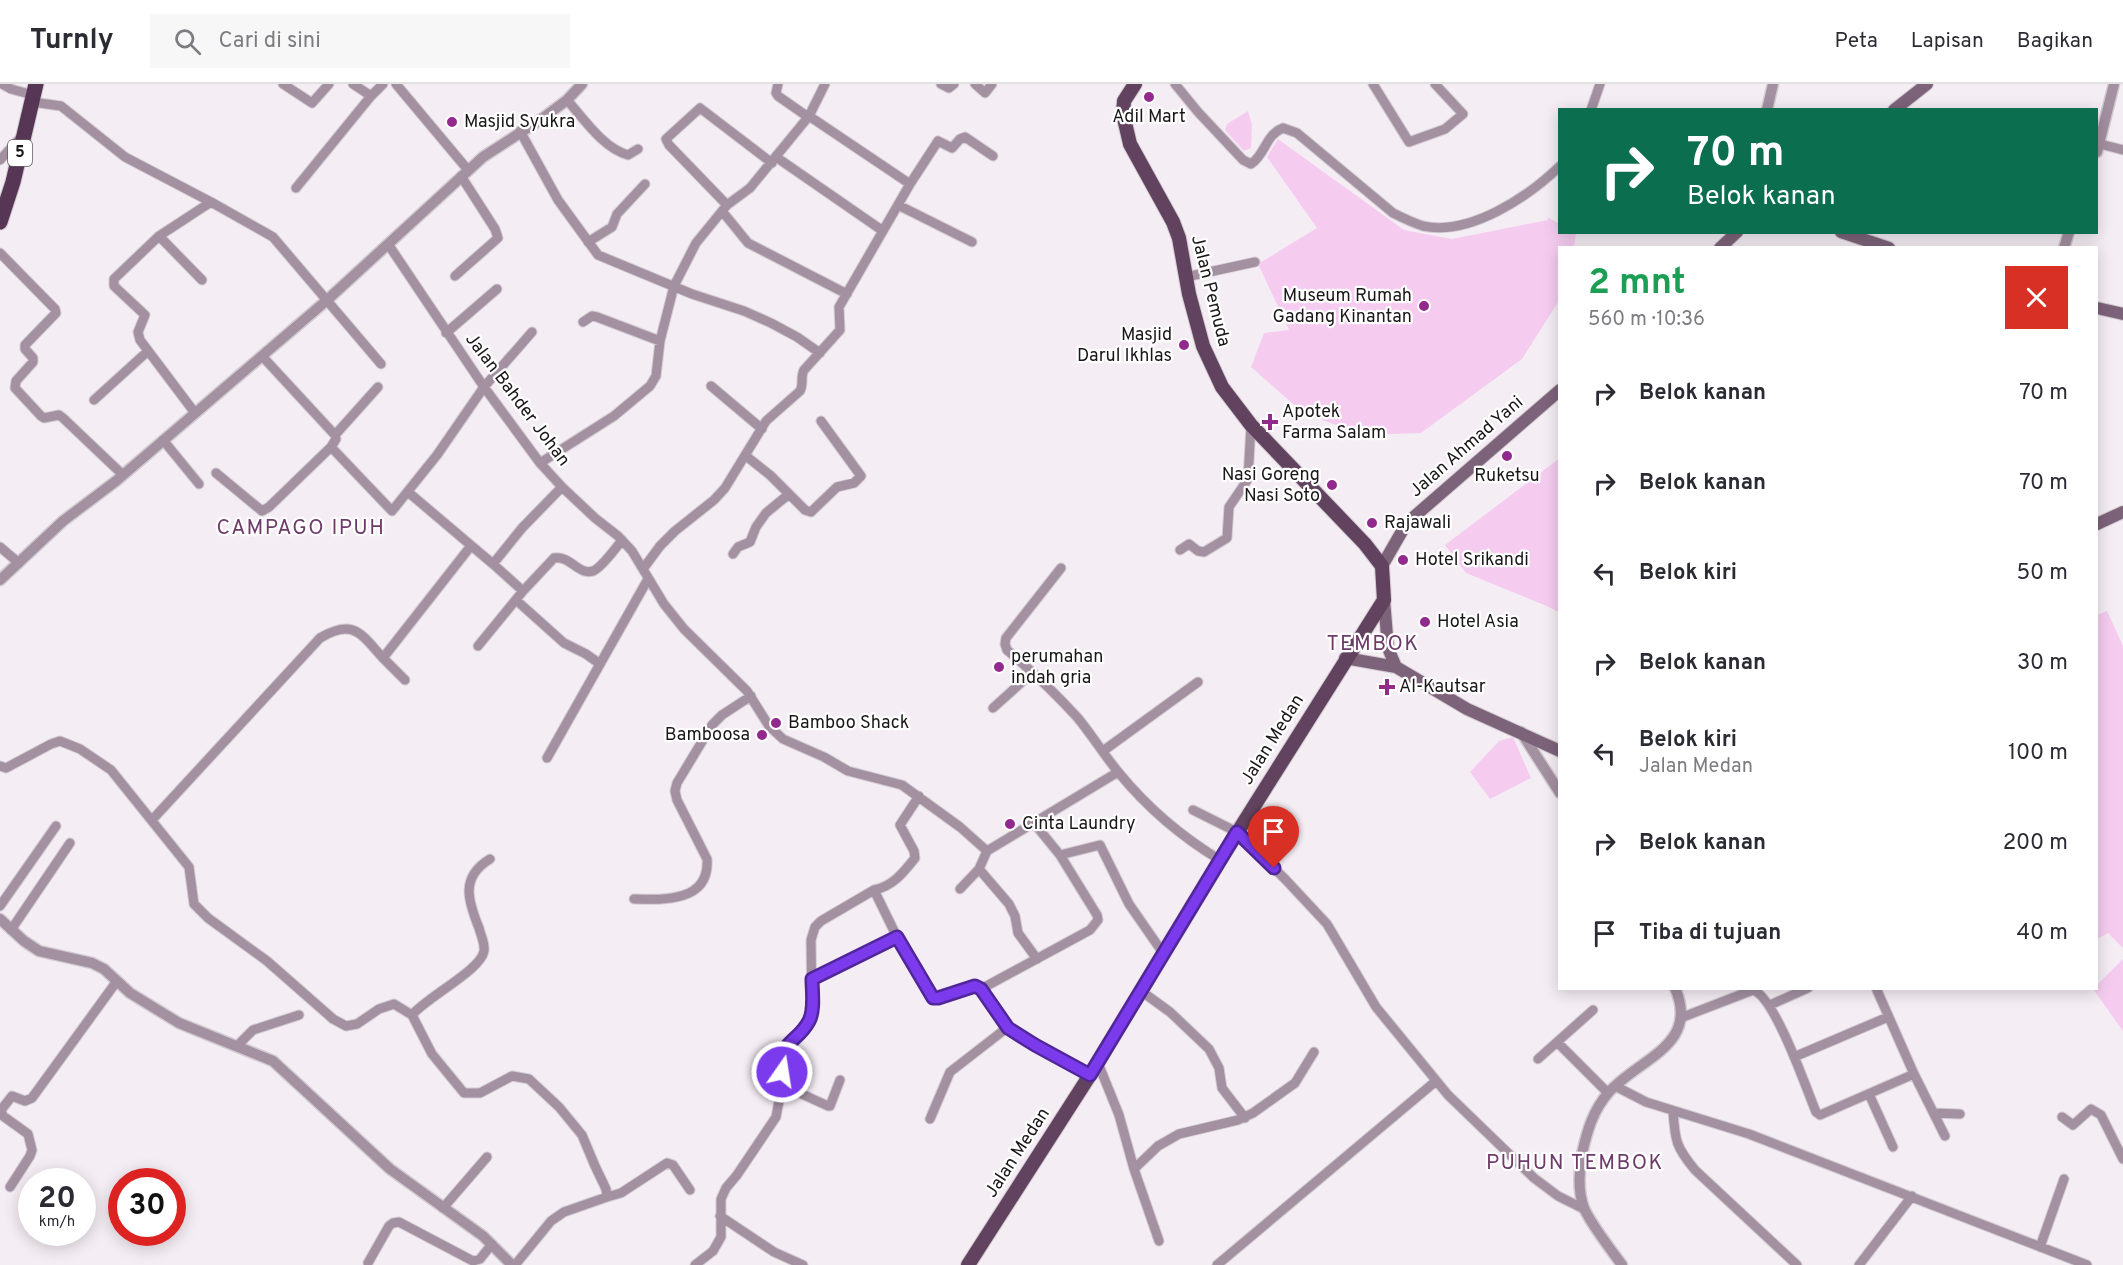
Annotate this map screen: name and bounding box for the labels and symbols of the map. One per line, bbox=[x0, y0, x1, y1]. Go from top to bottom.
marker: Adil Mart bbox=[1142, 90, 1156, 104]
place label: Adil Mart bbox=[1112, 106, 1186, 129]
place label: Masjid Syukra bbox=[464, 111, 575, 134]
marker: Masjid Syukra bbox=[445, 115, 459, 129]
road number: 5 bbox=[8, 140, 32, 166]
street label: Jalan Pemuda bbox=[1185, 233, 1235, 349]
place label: Museum Rumah Gadang Kinantan bbox=[1273, 285, 1412, 329]
marker: Museum Rumah Gadang Kinantan bbox=[1417, 299, 1431, 313]
place label: Masjid Darul Ikhlas bbox=[1077, 324, 1172, 368]
street label: Jalan Bahder Johan bbox=[459, 329, 575, 471]
marker: Masjid Darul Ikhlas bbox=[1177, 338, 1191, 352]
street label: Jalan Ahmad Yani bbox=[1405, 391, 1529, 503]
place label: Apotek Farma Salam bbox=[1282, 401, 1386, 445]
marker: Apotek Farma Salam bbox=[1263, 415, 1277, 429]
marker: Ruketsu bbox=[1500, 449, 1514, 463]
place label: Nasi Goreng Nasi Soto bbox=[1222, 464, 1320, 508]
place label: Ruketsu bbox=[1474, 465, 1540, 488]
marker: Nasi Goreng Nasi Soto bbox=[1325, 478, 1339, 492]
place label: Rajawali bbox=[1384, 512, 1451, 535]
district label: CAMPAGO IPUH bbox=[217, 515, 386, 542]
marker: Rajawali bbox=[1365, 516, 1379, 530]
place label: Hotel Srikandi bbox=[1415, 549, 1529, 572]
marker: Hotel Srikandi bbox=[1396, 553, 1410, 567]
place label: Hotel Asia bbox=[1437, 611, 1519, 634]
marker: Hotel Asia bbox=[1418, 615, 1432, 629]
district label: TEMBOK bbox=[1326, 631, 1420, 658]
place label: perumahan indah gria bbox=[1011, 646, 1103, 690]
marker: perumahan indah gria bbox=[992, 660, 1006, 674]
place label: Al-Kautsar bbox=[1399, 676, 1486, 699]
marker: Al-Kautsar bbox=[1380, 680, 1394, 694]
street label: Jalan Medan bbox=[1236, 690, 1310, 790]
place label: Bamboo Shack bbox=[788, 712, 909, 735]
marker: Bamboo Shack bbox=[769, 716, 783, 730]
place label: Bamboosa bbox=[665, 724, 750, 747]
marker: Bamboosa bbox=[755, 728, 769, 742]
pin bbox=[1248, 806, 1299, 868]
place label: Cinta Laundry bbox=[1022, 813, 1135, 836]
marker: Cinta Laundry bbox=[1003, 817, 1017, 831]
position arrow bbox=[750, 1040, 814, 1104]
street label: Jalan Medan bbox=[980, 1104, 1056, 1202]
district label: PUHUN TEMBOK bbox=[1486, 1150, 1664, 1177]
speed limit sign: 30 bbox=[108, 1168, 186, 1246]

